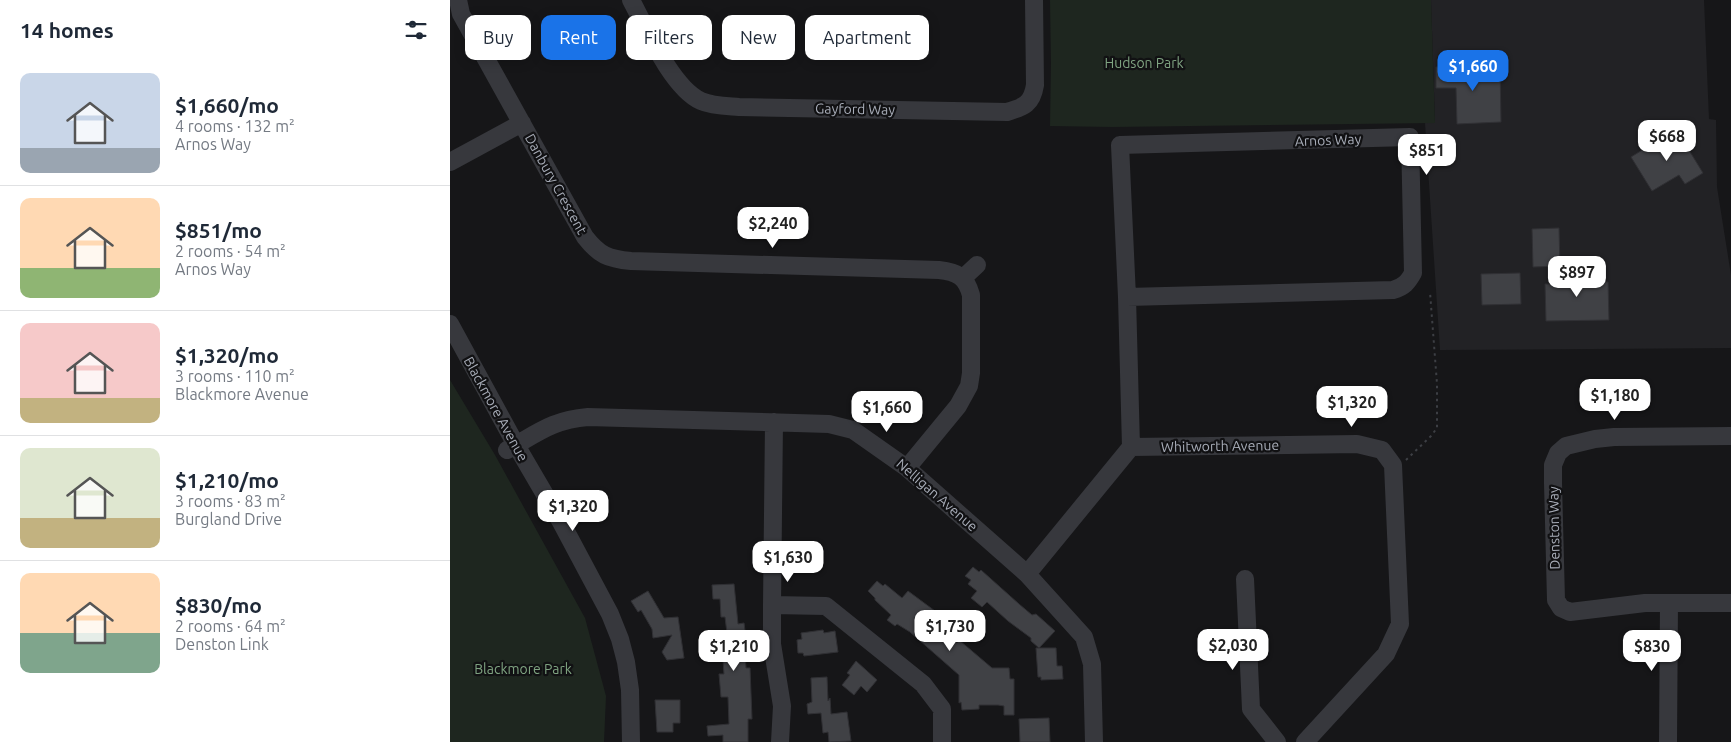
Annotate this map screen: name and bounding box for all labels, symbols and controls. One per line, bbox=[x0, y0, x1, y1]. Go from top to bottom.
chip: Buy bbox=[465, 15, 531, 60]
chip: Rent bbox=[541, 15, 616, 60]
chip: Filters bbox=[626, 15, 712, 60]
chip: New bbox=[722, 15, 795, 60]
chip: Apartment bbox=[805, 15, 929, 60]
icon: filters bbox=[402, 16, 430, 44]
text: 14 homes bbox=[20, 18, 114, 42]
pin: $1,660 bbox=[1432, 49, 1514, 92]
park label: Hudson Park bbox=[1104, 55, 1184, 71]
text: $1,660 bbox=[1448, 57, 1498, 75]
icon: home bbox=[60, 93, 120, 153]
text: $1,660/mo bbox=[175, 93, 279, 117]
street label: Gayford Way bbox=[815, 100, 895, 118]
text: 4 rooms · 132 m² bbox=[175, 117, 295, 135]
pin: $668 bbox=[1637, 120, 1697, 162]
text: $668 bbox=[1649, 127, 1685, 145]
street label: Danbury Crescent bbox=[522, 131, 590, 237]
street label: Arnos Way bbox=[1294, 131, 1362, 149]
pin: $851 bbox=[1397, 134, 1457, 176]
text: Arnos Way bbox=[175, 135, 251, 153]
text: $851 bbox=[1409, 141, 1445, 159]
pin: $2,240 bbox=[732, 206, 814, 249]
text: $2,240 bbox=[748, 214, 798, 232]
icon: home bbox=[60, 218, 120, 278]
text: $851/mo bbox=[175, 218, 262, 242]
text: 2 rooms · 54 m² bbox=[175, 242, 286, 260]
pin: $897 bbox=[1547, 256, 1607, 298]
text: Arnos Way bbox=[175, 260, 251, 278]
text: $897 bbox=[1559, 263, 1595, 281]
icon: home bbox=[60, 343, 120, 403]
text: $1,320/mo bbox=[175, 343, 279, 367]
street label: Blackmore Avenue bbox=[461, 354, 531, 464]
text: 3 rooms · 110 m² bbox=[175, 367, 295, 385]
pin: $1,180 bbox=[1574, 378, 1656, 421]
text: Blackmore Avenue bbox=[175, 385, 309, 403]
pin: $1,320 bbox=[1311, 386, 1393, 428]
text: $1,180 bbox=[1590, 386, 1640, 404]
pin: $1,660 bbox=[846, 390, 928, 433]
text: $1,320 bbox=[1327, 393, 1377, 411]
text: $1,660 bbox=[862, 398, 912, 416]
street label: Whitworth Avenue bbox=[1161, 437, 1279, 455]
street label: Nelligan Avenue bbox=[893, 455, 981, 535]
icon: home bbox=[60, 468, 120, 528]
text: $1,210/mo bbox=[175, 468, 279, 492]
street label: Denston Way bbox=[1545, 486, 1563, 570]
pin: $1,320 bbox=[532, 490, 614, 532]
text: 3 rooms · 83 m² bbox=[175, 492, 286, 510]
text: $1,320 bbox=[548, 497, 598, 515]
text: Burgland Drive bbox=[175, 510, 282, 528]
pin: $1,630 bbox=[747, 540, 829, 583]
text: $1,630 bbox=[763, 548, 813, 566]
icon: home bbox=[60, 593, 120, 653]
text: $830/mo bbox=[175, 593, 262, 617]
pin: $1,730 bbox=[909, 610, 991, 652]
text: 2 rooms · 64 m² bbox=[175, 617, 286, 635]
text: $1,730 bbox=[925, 617, 975, 635]
pin: $2,030 bbox=[1192, 628, 1274, 671]
pin: $1,210 bbox=[693, 630, 775, 672]
pin: $830 bbox=[1622, 630, 1682, 672]
text: Denston Link bbox=[175, 635, 269, 653]
text: $2,030 bbox=[1208, 636, 1258, 654]
text: $1,210 bbox=[709, 637, 759, 655]
text: $830 bbox=[1634, 637, 1670, 655]
park label: Blackmore Park bbox=[474, 661, 572, 677]

